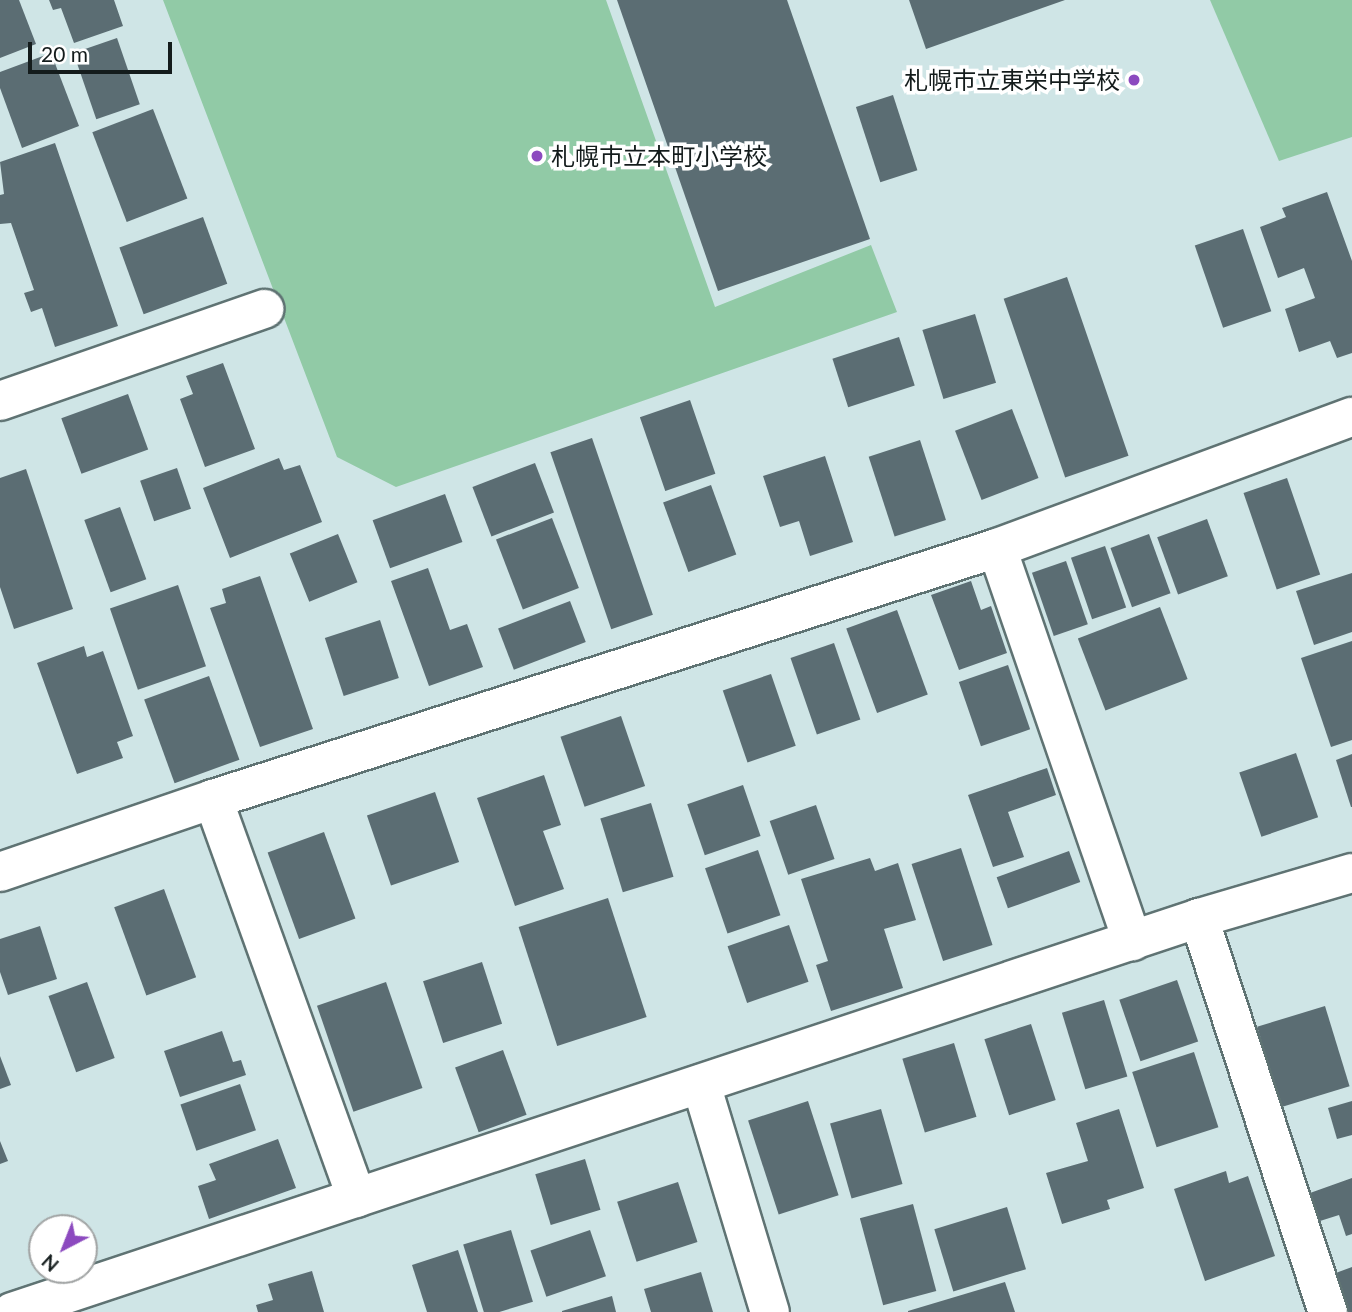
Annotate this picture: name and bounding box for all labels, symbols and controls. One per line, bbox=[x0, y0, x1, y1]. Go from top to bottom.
scale bar bbox=[32, 28, 175, 72]
text: 20 m bbox=[41, 41, 88, 66]
place label: 札幌市立東栄中学校 bbox=[904, 66, 1120, 94]
marker: 札幌市立東栄中学校 bbox=[1126, 72, 1142, 88]
place label: 札幌市立本町小学校 bbox=[551, 142, 767, 170]
marker: 札幌市立本町小学校 bbox=[529, 148, 545, 164]
north arrow bbox=[28, 1214, 98, 1284]
text: N bbox=[37, 1250, 63, 1277]

